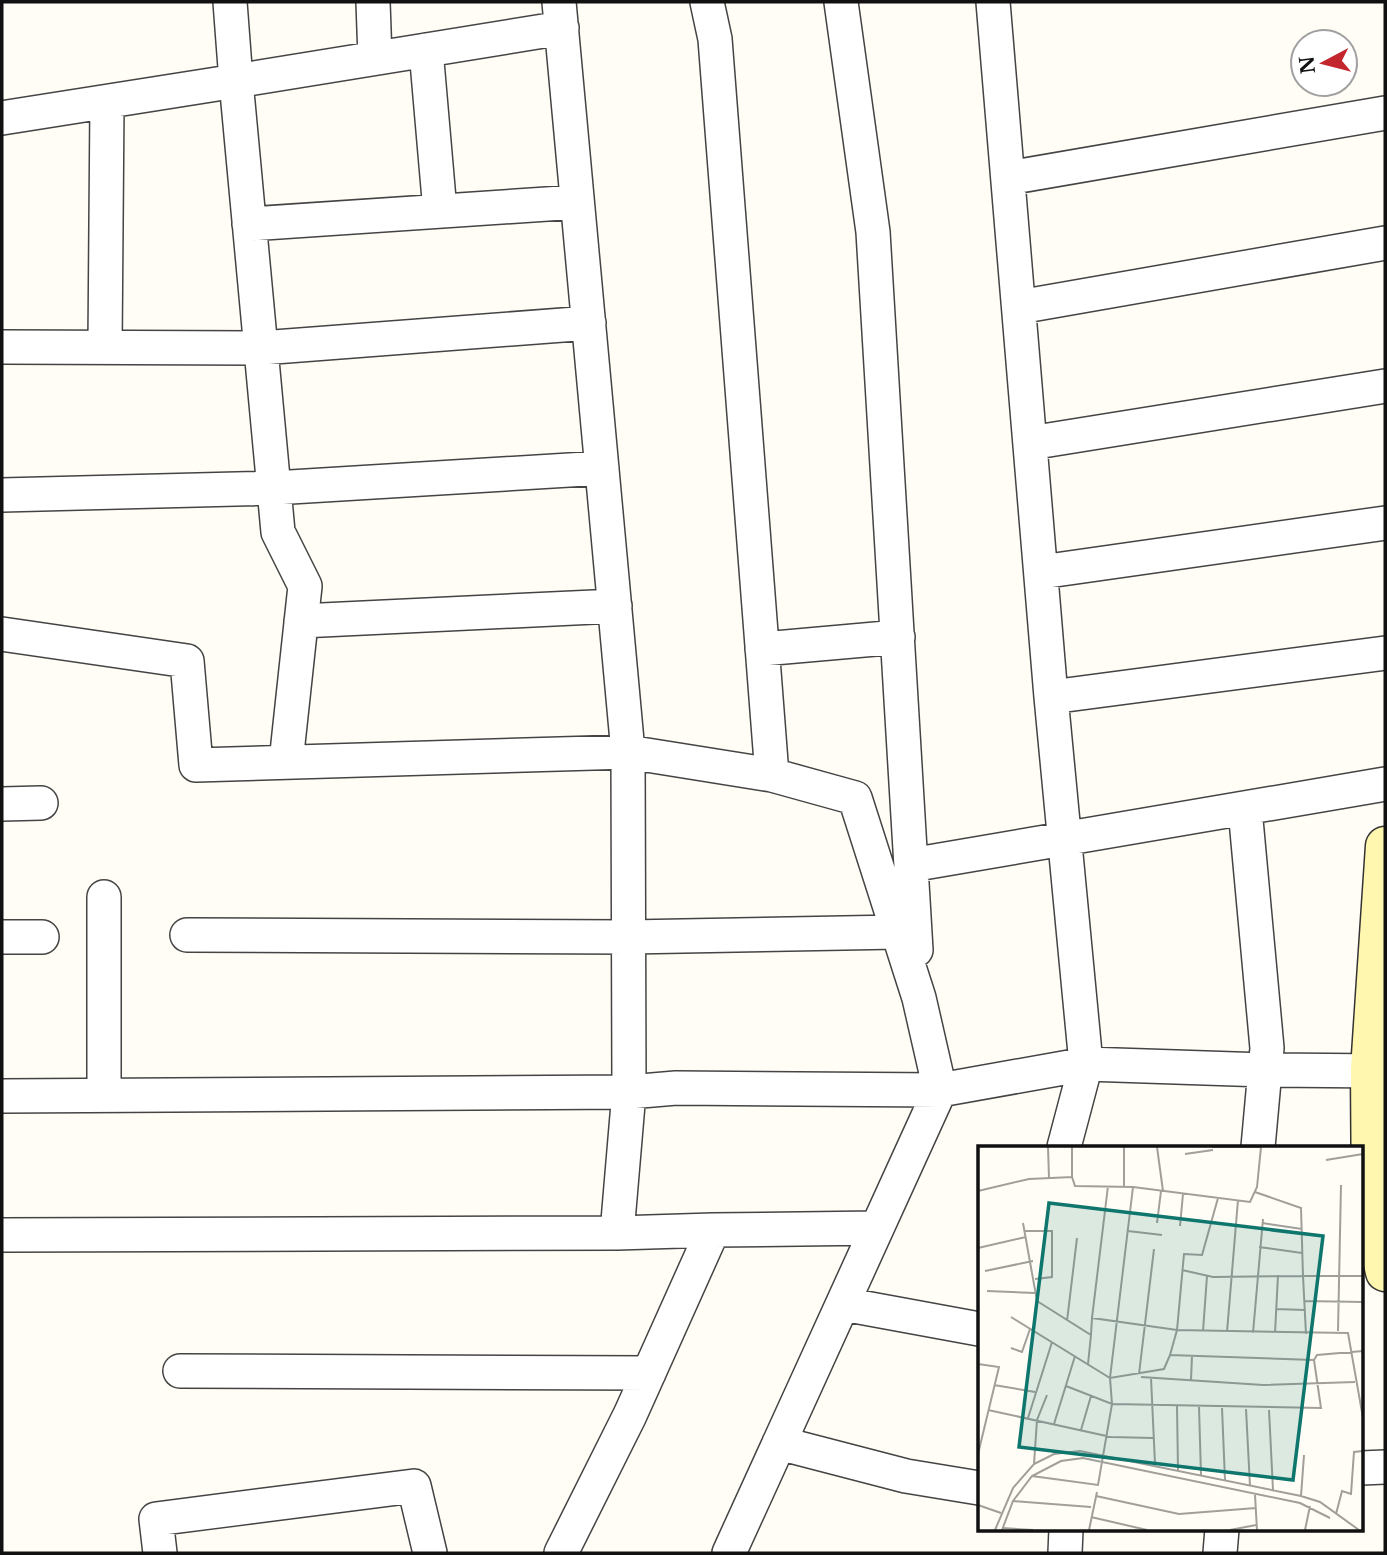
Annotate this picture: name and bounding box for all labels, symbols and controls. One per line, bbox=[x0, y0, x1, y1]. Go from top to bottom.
north arrow bbox=[1289, 28, 1359, 98]
text: N bbox=[1295, 55, 1320, 75]
inset map bbox=[978, 1146, 1362, 1530]

